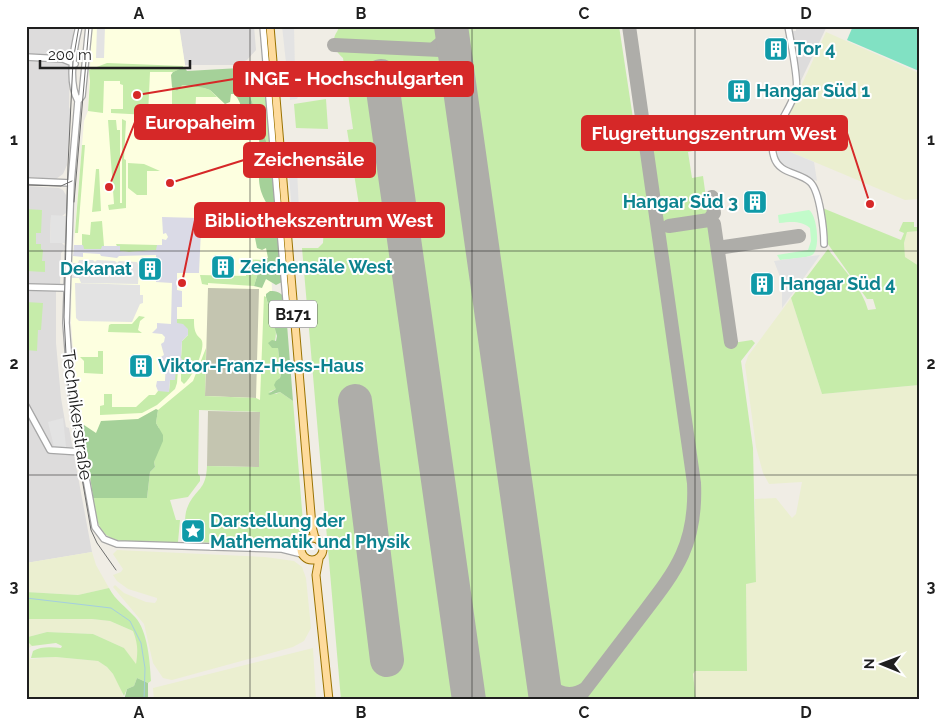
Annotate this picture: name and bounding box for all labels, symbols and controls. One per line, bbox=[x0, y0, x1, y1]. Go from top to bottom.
text: A bbox=[134, 4, 145, 23]
text: B bbox=[356, 4, 367, 23]
text: C bbox=[579, 4, 590, 23]
text: D bbox=[800, 4, 812, 23]
building icon: Tor 4 bbox=[763, 36, 789, 62]
scale bar bbox=[40, 38, 190, 70]
place label: Tor 4 bbox=[794, 38, 835, 59]
text: 200 m bbox=[48, 46, 92, 64]
callout: INGE - Hochschulgarten bbox=[234, 62, 473, 96]
text: INGE - Hochschulgarten bbox=[244, 67, 464, 89]
building icon: Hangar Süd 1 bbox=[726, 78, 752, 104]
place label: Hangar Süd 1 bbox=[756, 80, 870, 101]
callout: Europaheim bbox=[135, 105, 265, 139]
text: Europaheim bbox=[145, 111, 255, 133]
callout: Flugrettungszentrum West bbox=[582, 116, 847, 150]
text: Flugrettungszentrum West bbox=[591, 122, 837, 144]
text: 1 bbox=[10, 130, 18, 149]
text: 1 bbox=[927, 130, 935, 149]
callout: Zeichensäle bbox=[244, 143, 375, 177]
text: Zeichensäle bbox=[254, 148, 364, 170]
building icon: Hangar Süd 3 bbox=[742, 189, 768, 215]
place label: Hangar Süd 3 bbox=[623, 191, 738, 212]
callout: Bibliothekszentrum West bbox=[195, 203, 444, 237]
text: Bibliothekszentrum West bbox=[205, 209, 434, 231]
building icon: Zeichensäle West bbox=[210, 254, 236, 280]
building icon: Dekanat bbox=[137, 256, 163, 282]
place label: Zeichensäle West bbox=[240, 256, 393, 277]
place label: Dekanat bbox=[60, 258, 132, 279]
building icon: Hangar Süd 4 bbox=[749, 271, 775, 297]
place label: Hangar Süd 4 bbox=[780, 273, 895, 294]
road number: B171 bbox=[269, 300, 317, 328]
street label: Technikerstraße bbox=[58, 348, 97, 482]
building icon: Viktor-Franz-Hess-Haus bbox=[128, 353, 154, 379]
text: 2 bbox=[9, 354, 19, 373]
text: 2 bbox=[926, 354, 936, 373]
place label: Viktor-Franz-Hess-Haus bbox=[158, 355, 364, 376]
place label: Darstellung der Mathematik und Physik bbox=[210, 510, 411, 552]
place icon: Darstellung der Mathematik und Physik bbox=[180, 518, 206, 544]
text: 3 bbox=[10, 577, 19, 596]
text: 3 bbox=[927, 577, 936, 596]
north arrow bbox=[858, 638, 908, 688]
text: N bbox=[861, 658, 877, 669]
text: A bbox=[134, 703, 145, 722]
text: B bbox=[356, 703, 367, 722]
text: C bbox=[579, 703, 590, 722]
text: D bbox=[800, 703, 812, 722]

